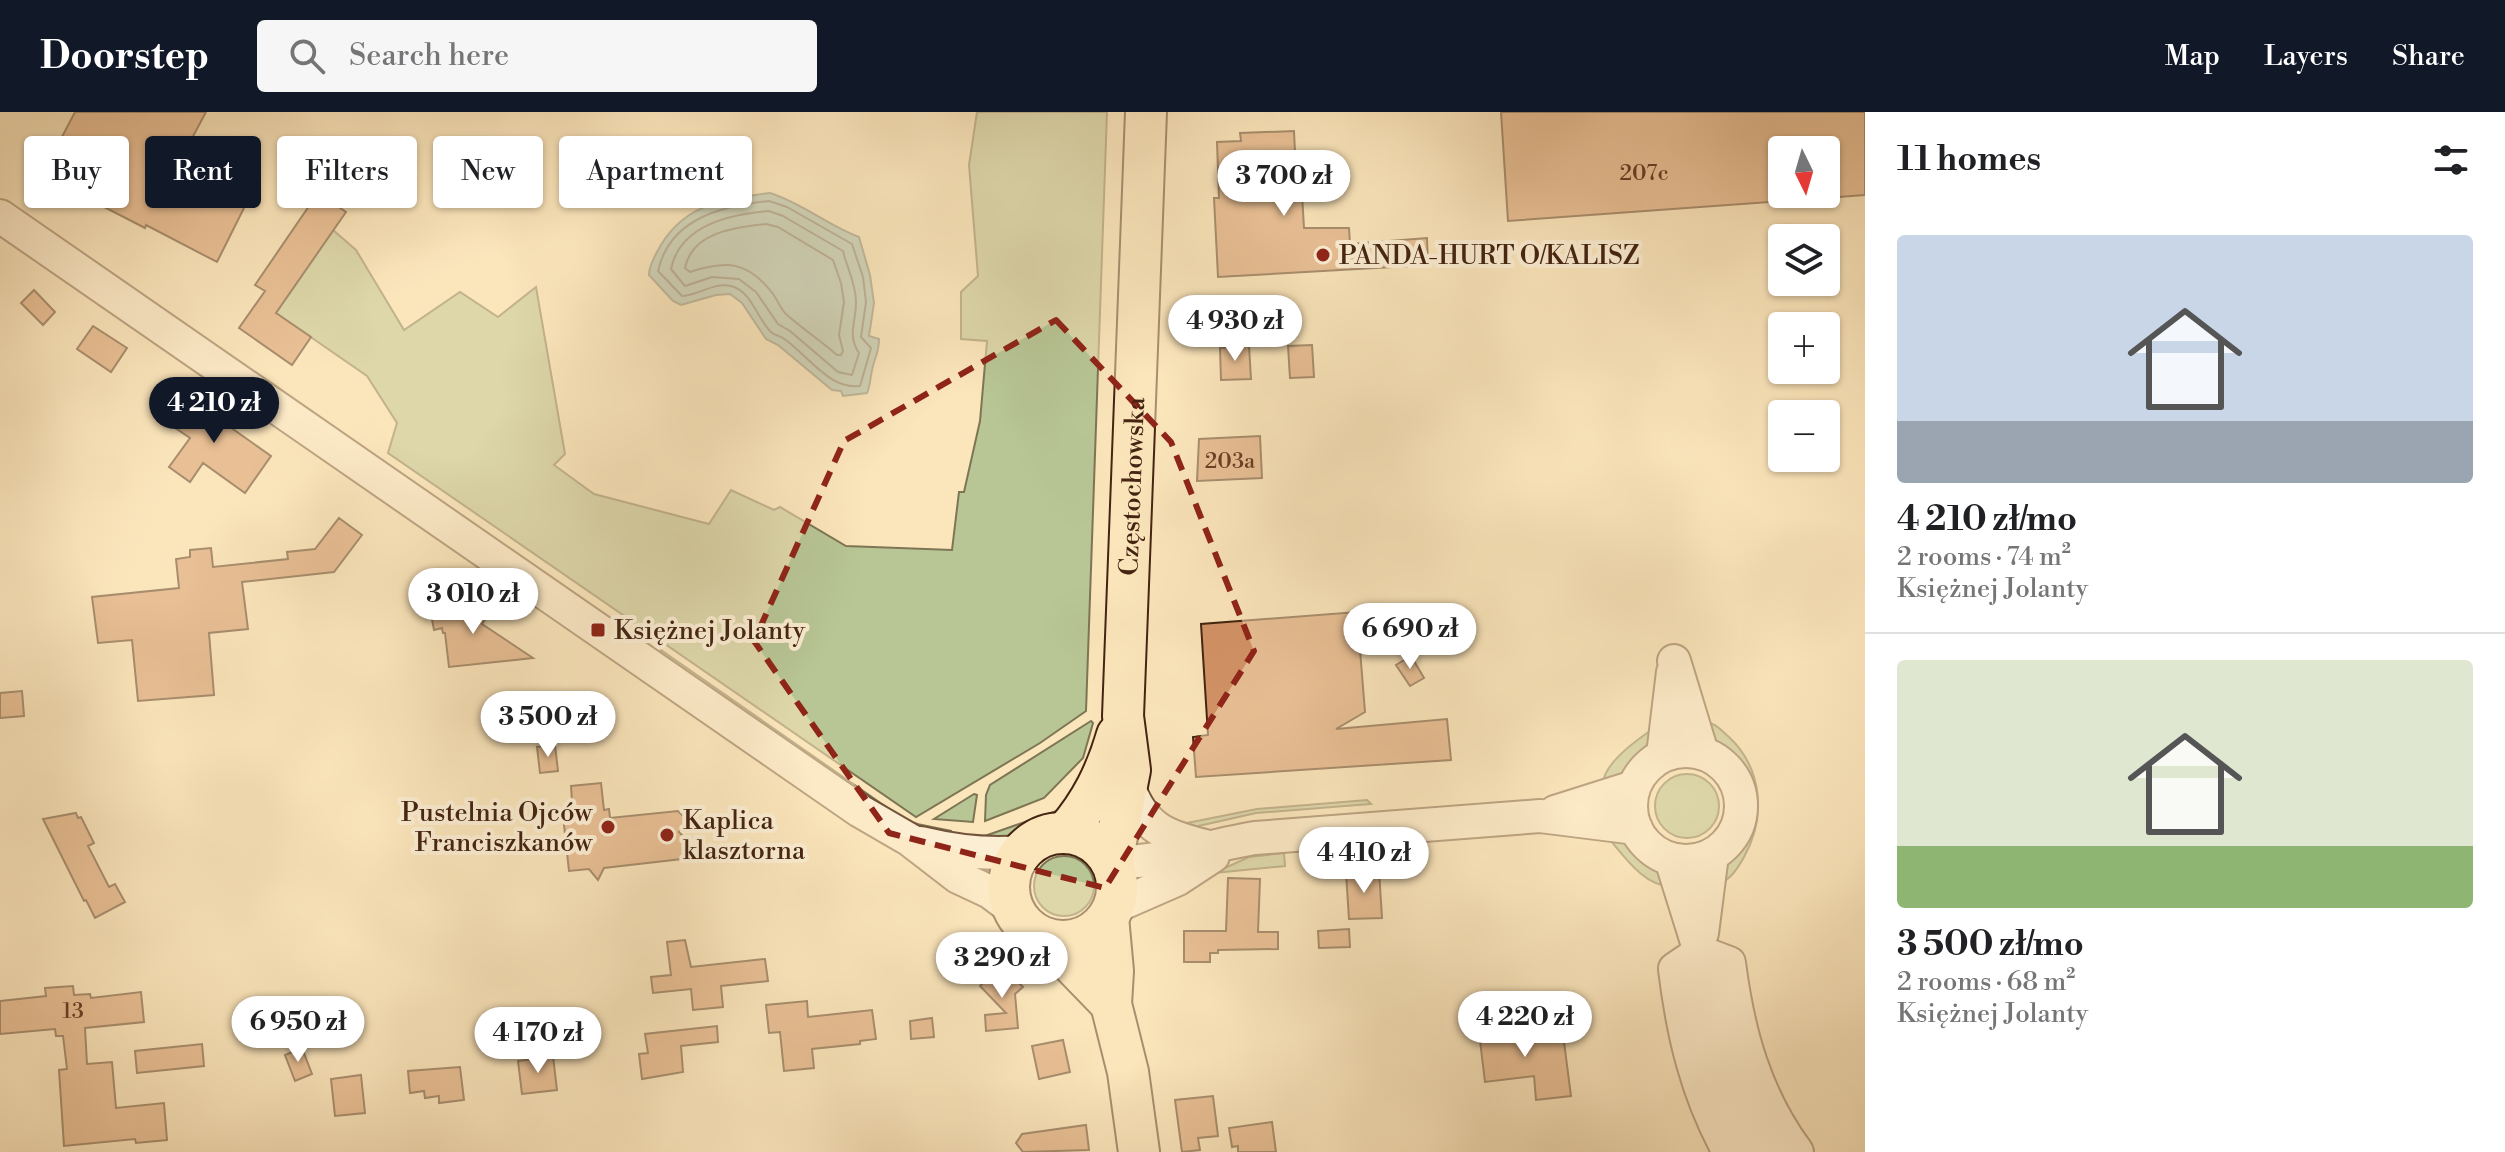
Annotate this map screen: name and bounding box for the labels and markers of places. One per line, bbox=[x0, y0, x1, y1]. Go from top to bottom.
pin: 3 700 zł bbox=[1201, 150, 1367, 218]
place label: PANDA-HURT O/KALISZ bbox=[1339, 240, 1640, 272]
marker: PANDA-HURT O/KALISZ bbox=[1314, 246, 1332, 264]
pin: 4 930 zł bbox=[1152, 295, 1318, 363]
pin: 4 210 zł bbox=[131, 377, 297, 445]
pin: 3 010 zł bbox=[390, 568, 556, 636]
pin: 6 690 zł bbox=[1327, 603, 1493, 671]
place label: Księżnej Jolanty bbox=[614, 615, 805, 647]
marker: Księżnej Jolanty bbox=[589, 621, 607, 639]
pin: 3 500 zł bbox=[465, 691, 631, 759]
place label: Pustelnia Ojców Franciszkanów bbox=[401, 797, 593, 859]
place label: Kaplica klasztorna bbox=[683, 805, 806, 867]
marker: Pustelnia Ojców Franciszkanów bbox=[599, 818, 617, 836]
marker: Kaplica klasztorna bbox=[658, 826, 676, 844]
pin: 4 410 zł bbox=[1281, 827, 1447, 895]
pin: 3 290 zł bbox=[919, 932, 1085, 1000]
pin: 4 220 zł bbox=[1442, 991, 1608, 1059]
pin: 6 950 zł bbox=[215, 996, 381, 1064]
pin: 4 170 zł bbox=[455, 1007, 621, 1075]

